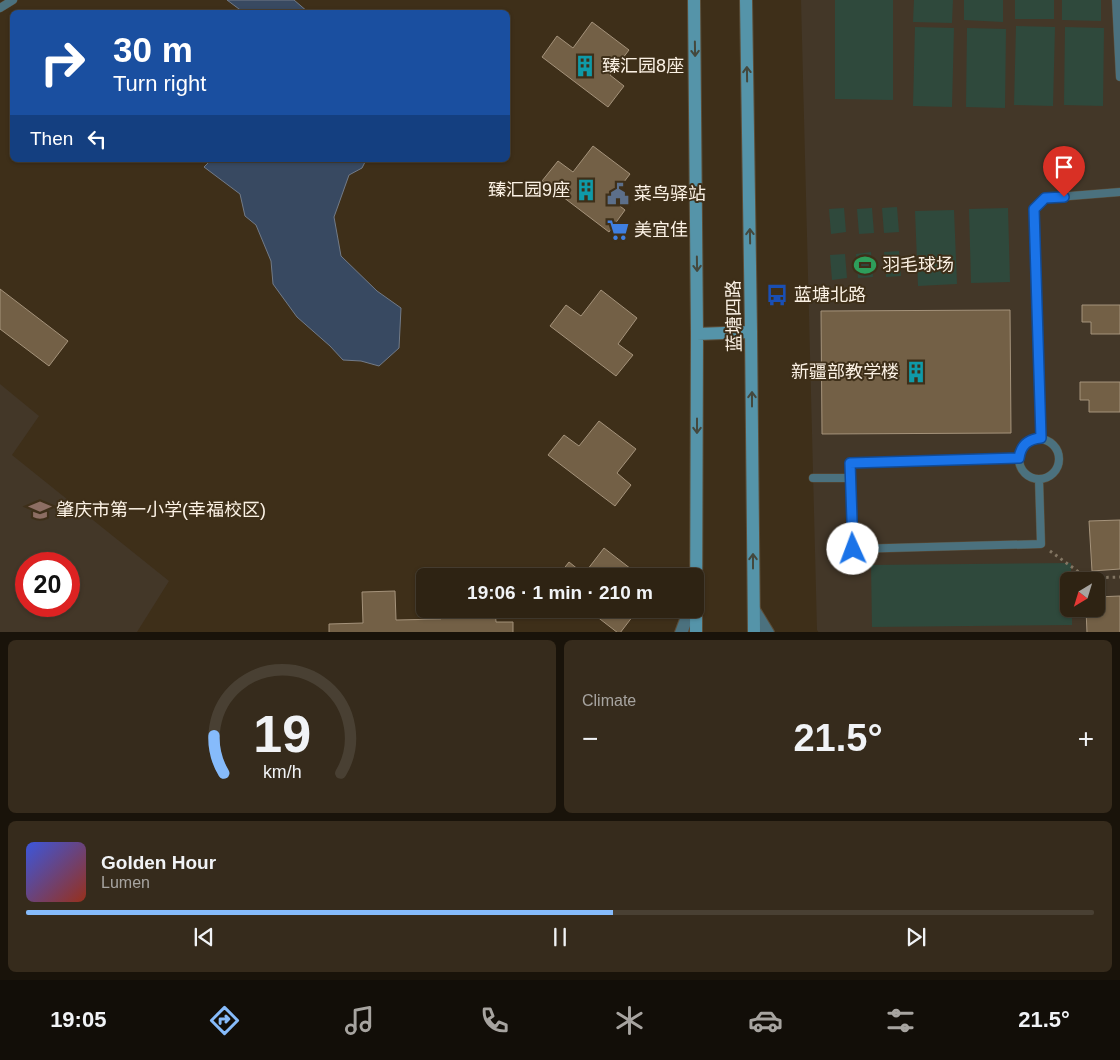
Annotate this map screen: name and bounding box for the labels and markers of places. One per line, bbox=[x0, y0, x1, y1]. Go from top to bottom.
building icon: 臻汇园8座 bbox=[572, 53, 598, 79]
place label: 臻汇园8座 bbox=[602, 56, 684, 76]
pin bbox=[1043, 146, 1085, 197]
building icon: 臻汇园9座 bbox=[573, 177, 599, 203]
place label: 臻汇园9座 bbox=[488, 180, 570, 200]
public building icon: 菜鸟驿站 bbox=[605, 181, 631, 207]
place label: 菜鸟驿站 bbox=[634, 184, 706, 204]
supermarket icon: 美宜佳 bbox=[605, 217, 631, 243]
place label: 美宜佳 bbox=[634, 220, 688, 240]
sports icon: 羽毛球场 bbox=[852, 252, 878, 278]
place label: 羽毛球场 bbox=[882, 255, 954, 275]
bus stop icon: 蓝塘北路 bbox=[764, 282, 790, 308]
place label: 蓝塘北路 bbox=[794, 285, 866, 305]
building icon: 新疆部教学楼 bbox=[903, 359, 929, 385]
place label: 新疆部教学楼 bbox=[791, 362, 899, 382]
school or university icon: 肇庆市第一小学(幸福校区) bbox=[27, 497, 53, 523]
place label: 肇庆市第一小学(幸福校区) bbox=[56, 500, 266, 520]

